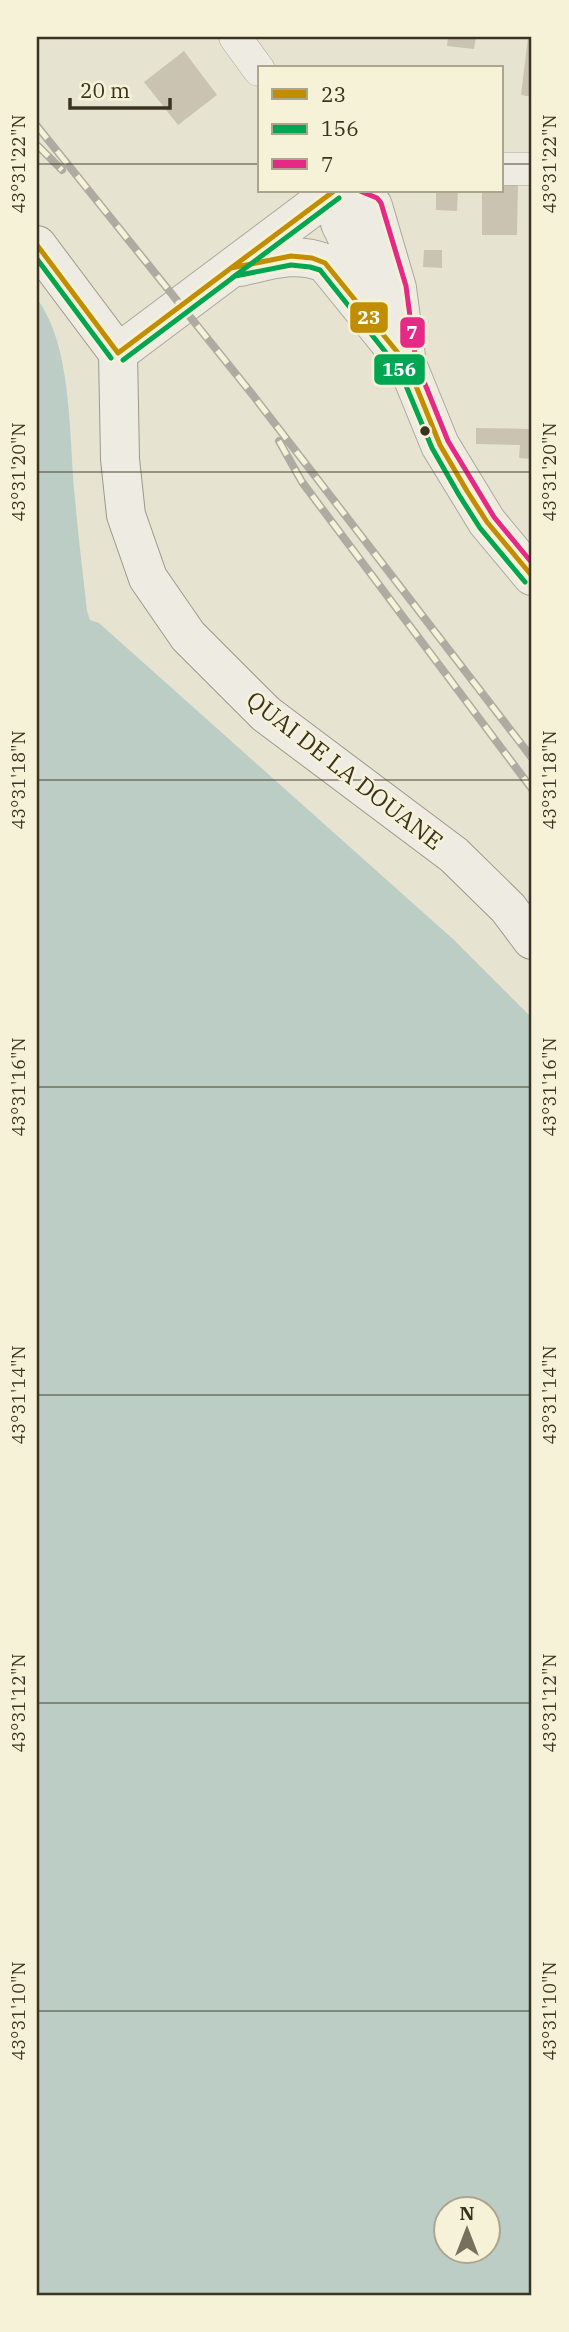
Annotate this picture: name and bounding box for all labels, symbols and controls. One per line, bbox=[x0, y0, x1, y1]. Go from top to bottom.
scale bar bbox=[70, 66, 170, 110]
legend bbox=[258, 66, 503, 192]
text: 20 m bbox=[80, 76, 130, 104]
text: 23 bbox=[321, 80, 346, 108]
text: 156 bbox=[321, 114, 359, 142]
text: 43°31'22"N bbox=[7, 115, 30, 214]
text: 43°31'22"N bbox=[538, 115, 561, 214]
text: 7 bbox=[321, 150, 334, 178]
line badge: 23 bbox=[349, 301, 389, 334]
text: 23 bbox=[358, 305, 380, 329]
line badge: 7 bbox=[399, 316, 426, 349]
text: 7 bbox=[406, 320, 418, 344]
line badge: 156 bbox=[373, 353, 426, 386]
text: 156 bbox=[382, 357, 416, 381]
text: 43°31'20"N bbox=[7, 423, 30, 522]
text: 43°31'20"N bbox=[538, 423, 561, 522]
unlabelled marker bbox=[418, 424, 432, 438]
street label: QUAI DE LA DOUANE bbox=[240, 683, 450, 857]
text: 43°31'18"N bbox=[7, 731, 30, 830]
text: 43°31'18"N bbox=[538, 731, 561, 830]
text: 43°31'16"N bbox=[7, 1038, 30, 1137]
text: 43°31'16"N bbox=[538, 1038, 561, 1137]
text: 43°31'14"N bbox=[7, 1346, 30, 1445]
text: 43°31'14"N bbox=[538, 1346, 561, 1445]
text: 43°31'12"N bbox=[7, 1654, 30, 1753]
text: 43°31'12"N bbox=[538, 1654, 561, 1753]
text: 43°31'10"N bbox=[7, 1962, 30, 2061]
text: 43°31'10"N bbox=[538, 1962, 561, 2061]
north arrow bbox=[433, 2196, 503, 2266]
text: N bbox=[459, 2201, 475, 2225]

